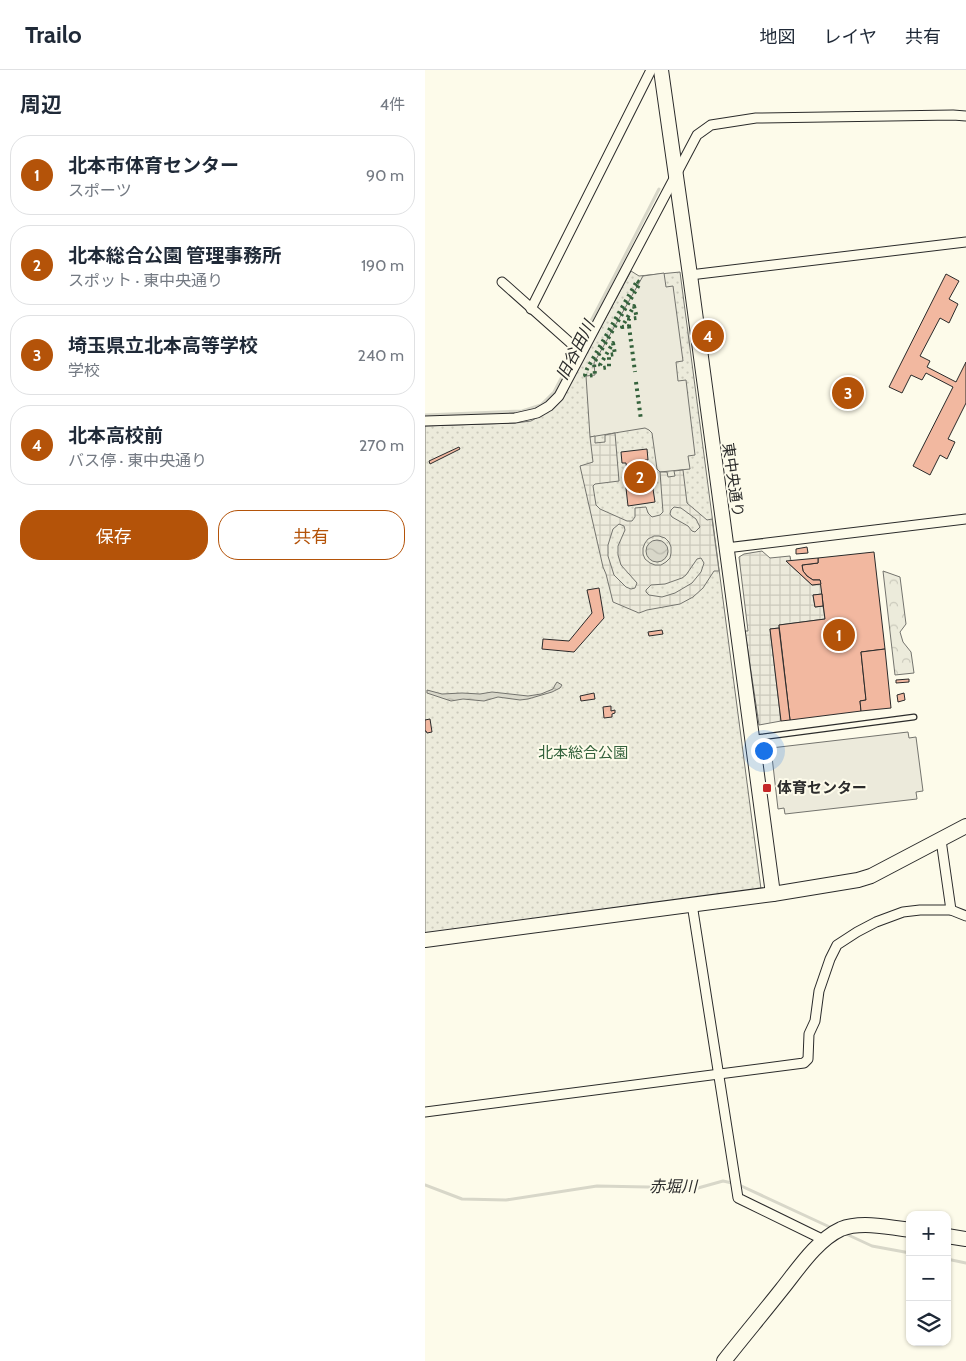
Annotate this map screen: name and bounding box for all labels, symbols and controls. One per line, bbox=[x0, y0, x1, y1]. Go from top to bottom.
text: Trailo bbox=[25, 20, 82, 49]
text: 地図 bbox=[760, 26, 796, 48]
text: レイヤ bbox=[824, 26, 877, 48]
text: 共有 bbox=[905, 26, 941, 48]
text: 周辺 bbox=[20, 92, 62, 117]
text: 4件 bbox=[380, 95, 405, 114]
text: 北本市体育センター bbox=[68, 154, 239, 177]
text: 1 bbox=[34, 166, 40, 185]
text: 90 m bbox=[366, 166, 404, 185]
text: スポーツ bbox=[68, 181, 132, 200]
text: 北本総合公園 管理事務所 bbox=[68, 244, 281, 267]
text: 2 bbox=[33, 256, 41, 275]
text: 190 m bbox=[361, 256, 404, 275]
text: スポット · 東中央通り bbox=[68, 271, 223, 290]
water label: 旧谷田川 bbox=[552, 316, 599, 383]
pin: 4 bbox=[692, 317, 724, 355]
text: 埼玉県立北本高等学校 bbox=[68, 334, 258, 357]
text: 3 bbox=[33, 346, 41, 365]
text: 240 m bbox=[358, 346, 404, 365]
text: 学校 bbox=[68, 361, 100, 380]
pin: 3 bbox=[832, 374, 864, 412]
text: 北本高校前 bbox=[68, 424, 163, 447]
text: 4 bbox=[32, 436, 42, 455]
text: 270 m bbox=[359, 436, 404, 455]
street label: 東中央通り bbox=[719, 442, 747, 518]
text: バス停 · 東中央通り bbox=[68, 451, 207, 470]
pin: 2 bbox=[624, 458, 656, 496]
button: 保存 bbox=[20, 510, 208, 560]
button: 共有 bbox=[218, 510, 405, 560]
pin: 1 bbox=[823, 616, 855, 654]
your location bbox=[751, 738, 777, 764]
park label: 北本総合公園 bbox=[538, 744, 628, 762]
place label: 体育センター bbox=[777, 779, 867, 797]
marker: 体育センター bbox=[761, 782, 773, 794]
water label: 赤堀川 bbox=[649, 1177, 699, 1196]
map controls bbox=[906, 1211, 951, 1346]
button: + bbox=[906, 1211, 951, 1256]
button: − bbox=[906, 1256, 951, 1301]
button: layers bbox=[906, 1301, 951, 1346]

